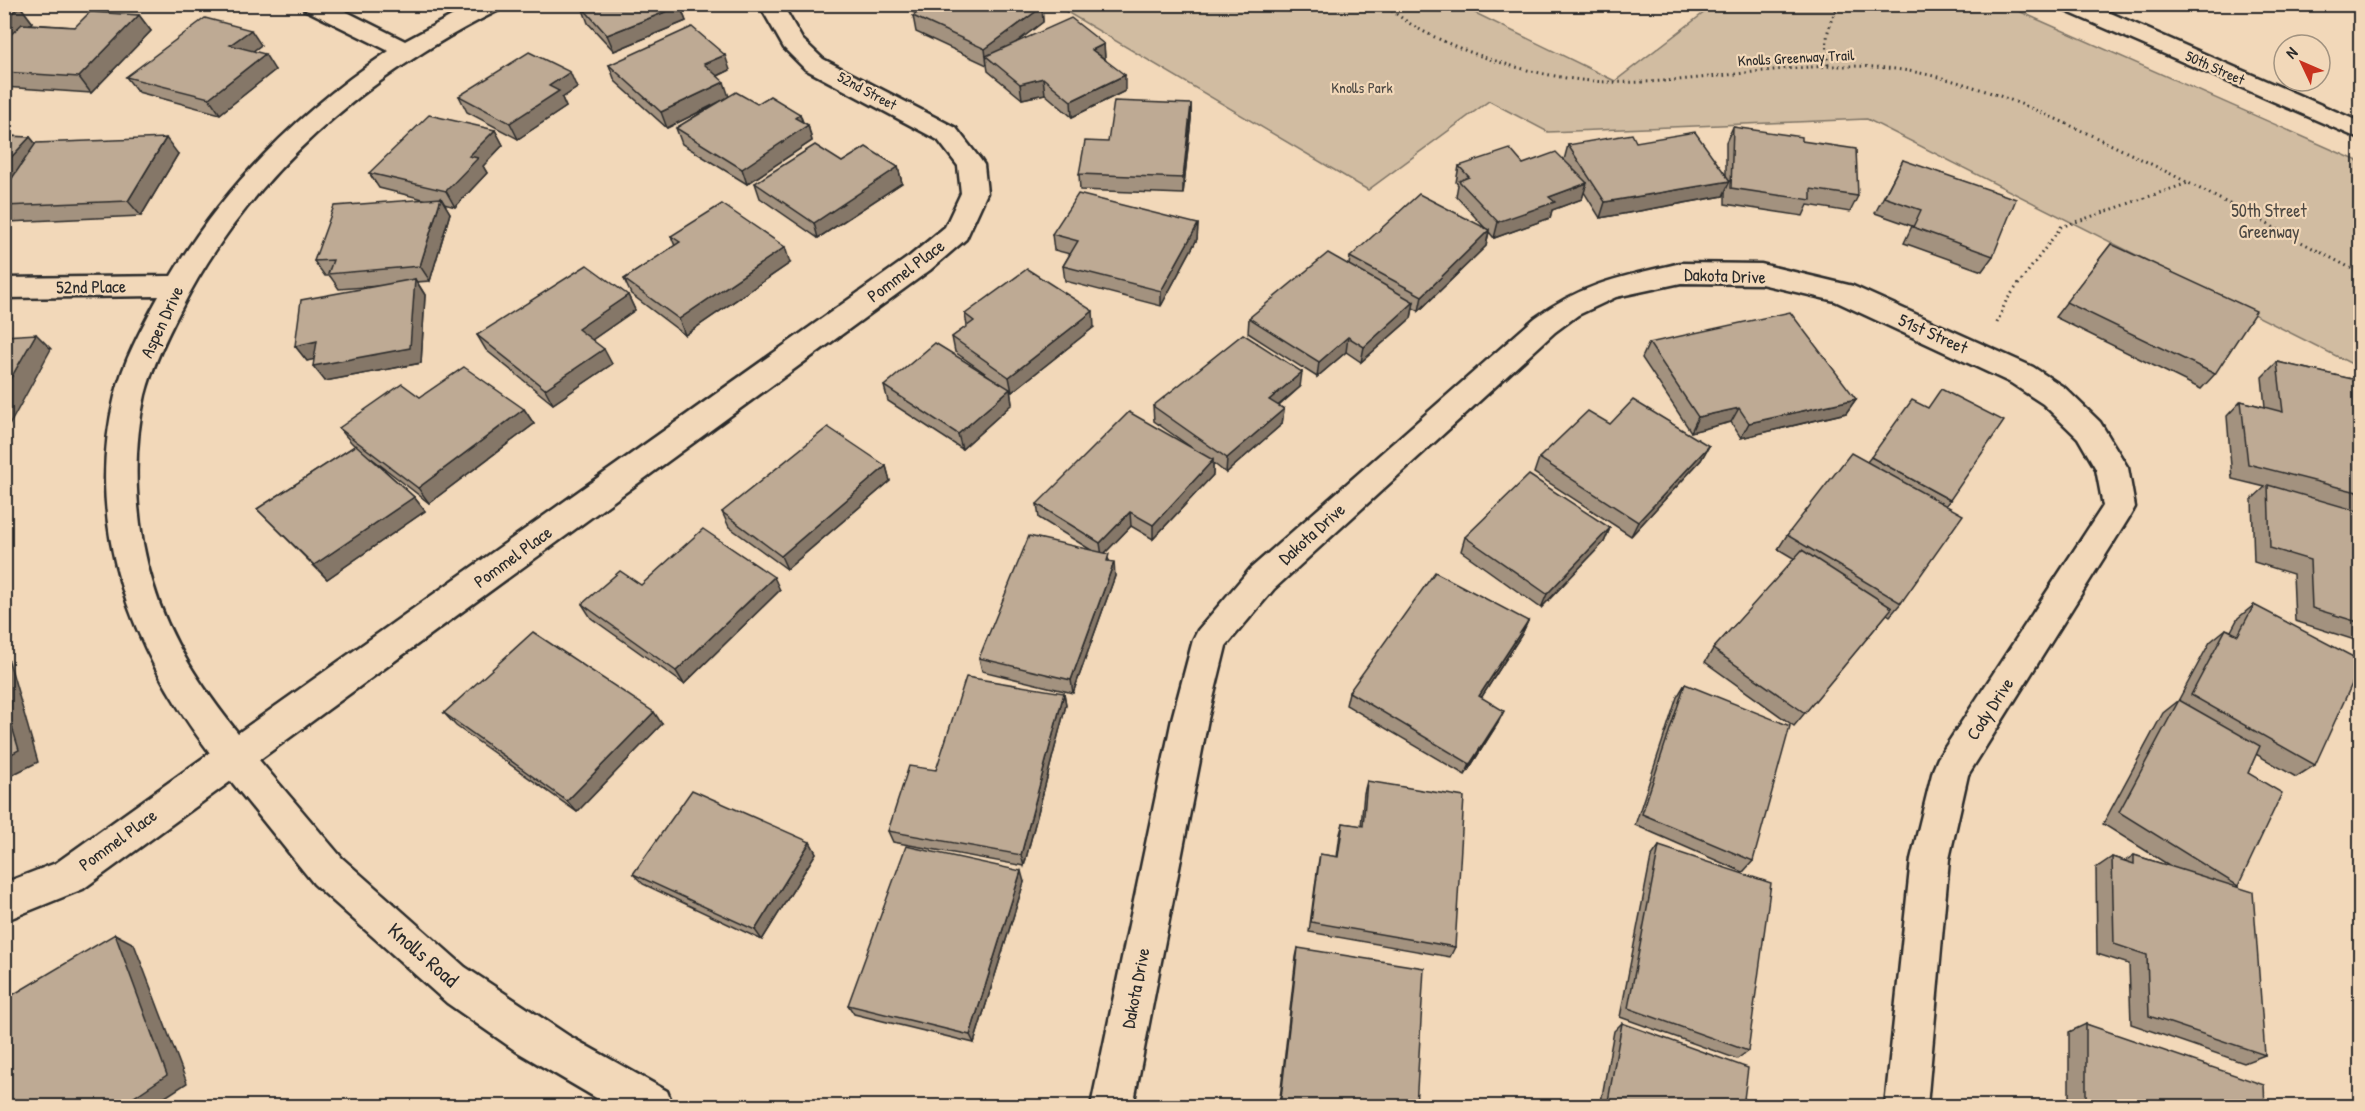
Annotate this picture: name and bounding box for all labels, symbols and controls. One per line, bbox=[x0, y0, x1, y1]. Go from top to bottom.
north arrow bbox=[2272, 33, 2332, 93]
text: N bbox=[2280, 42, 2302, 63]
street label: Knolls Greenway Trail bbox=[1737, 44, 1855, 71]
street label: 50th Street bbox=[2182, 45, 2249, 90]
street label: 52nd Street bbox=[834, 66, 901, 115]
park label: Knolls Park bbox=[1331, 77, 1393, 98]
park label: 50th Street Greenway bbox=[2231, 198, 2308, 244]
street label: Pommel Place bbox=[862, 233, 950, 308]
street label: Dakota Drive bbox=[1684, 262, 1766, 289]
street label: 52nd Place bbox=[56, 273, 126, 300]
street label: Aspen Drive bbox=[134, 282, 189, 362]
street label: 51st Street bbox=[1895, 307, 1973, 360]
street label: Dakota Drive bbox=[1273, 497, 1350, 570]
street label: Pommel Place bbox=[468, 520, 557, 593]
street label: Cody Drive bbox=[1960, 673, 2019, 745]
street label: Pommel Place bbox=[73, 803, 162, 876]
street label: Knolls Road bbox=[382, 916, 465, 994]
street label: Dakota Drive bbox=[1115, 945, 1156, 1030]

